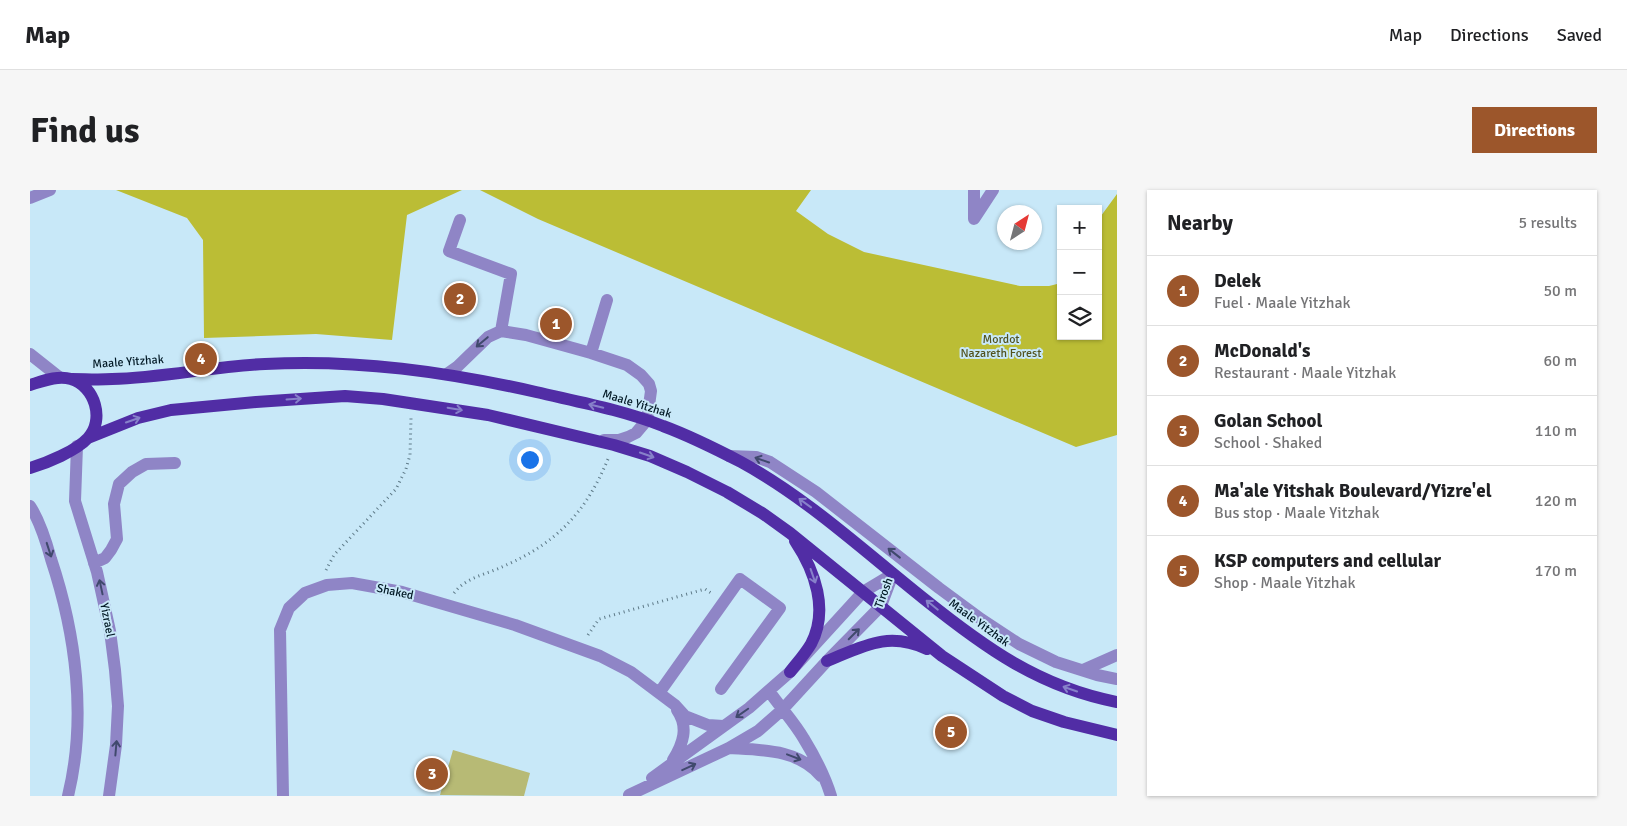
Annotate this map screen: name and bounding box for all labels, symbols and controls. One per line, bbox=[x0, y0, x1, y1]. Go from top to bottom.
text: Map bbox=[25, 20, 70, 50]
text: Map bbox=[1389, 24, 1422, 46]
text: Directions bbox=[1450, 24, 1529, 46]
text: Saved bbox=[1557, 24, 1602, 46]
button: Directions bbox=[1472, 107, 1597, 153]
text: Find us bbox=[30, 109, 140, 152]
north arrow bbox=[997, 205, 1042, 250]
map controls bbox=[1057, 205, 1102, 340]
button: + bbox=[1057, 205, 1102, 250]
text: Nearby bbox=[1167, 210, 1233, 236]
text: 5 results bbox=[1518, 213, 1577, 233]
button: − bbox=[1057, 250, 1102, 295]
text: Delek bbox=[1214, 269, 1261, 293]
pin: 2 bbox=[444, 280, 476, 318]
text: 1 bbox=[1179, 281, 1187, 301]
text: 50 m bbox=[1543, 281, 1577, 301]
text: Fuel · Maale Yitzhak bbox=[1214, 293, 1351, 313]
button: layers bbox=[1057, 295, 1102, 340]
pin: 1 bbox=[540, 305, 572, 343]
park label: Mordot Nazareth Forest bbox=[960, 332, 1042, 361]
one-way arrow bbox=[476, 337, 489, 348]
text: McDonald's bbox=[1214, 339, 1310, 363]
pin: 4 bbox=[185, 340, 217, 378]
text: 2 bbox=[1179, 351, 1187, 371]
text: 60 m bbox=[1543, 351, 1577, 371]
street label: Maale Yitzhak bbox=[92, 352, 164, 372]
text: Restaurant · Maale Yitzhak bbox=[1214, 363, 1396, 383]
street label: Maale Yitzhak bbox=[601, 386, 673, 422]
one-way arrow bbox=[286, 394, 302, 403]
one-way arrow bbox=[589, 401, 605, 410]
one-way arrow bbox=[447, 405, 463, 415]
text: Golan School bbox=[1214, 409, 1322, 433]
one-way arrow bbox=[125, 415, 140, 424]
text: 3 bbox=[1179, 421, 1187, 441]
text: 110 m bbox=[1535, 421, 1577, 441]
text: School · Shaked bbox=[1214, 433, 1322, 453]
your location bbox=[517, 447, 543, 473]
one-way arrow bbox=[639, 451, 655, 460]
one-way arrow bbox=[754, 454, 770, 464]
text: Ma'ale Yitshak Boulevard/Yizre'el bbox=[1214, 479, 1492, 503]
text: 4 bbox=[1179, 491, 1187, 511]
text: 120 m bbox=[1535, 491, 1577, 511]
one-way arrow bbox=[799, 498, 813, 509]
text: Bus stop · Maale Yitzhak bbox=[1214, 503, 1379, 523]
one-way arrow bbox=[44, 542, 54, 558]
one-way arrow bbox=[888, 548, 901, 559]
text: KSP computers and cellular bbox=[1214, 549, 1441, 573]
text: 5 bbox=[1179, 561, 1187, 581]
text: 170 m bbox=[1535, 561, 1577, 581]
one-way arrow bbox=[809, 567, 818, 583]
text: Shop · Maale Yitzhak bbox=[1214, 573, 1356, 593]
street label: Tirosh bbox=[871, 576, 897, 610]
one-way arrow bbox=[95, 579, 105, 595]
street label: Shaked bbox=[375, 581, 415, 603]
street label: Maale Yitzhak bbox=[946, 596, 1012, 650]
one-way arrow bbox=[926, 600, 939, 611]
street label: Yizrael bbox=[96, 602, 118, 639]
one-way arrow bbox=[848, 628, 860, 640]
one-way arrow bbox=[1063, 684, 1078, 693]
one-way arrow bbox=[735, 708, 749, 718]
pin: 5 bbox=[935, 713, 967, 751]
one-way arrow bbox=[111, 740, 120, 756]
one-way arrow bbox=[786, 753, 801, 762]
pin: 3 bbox=[416, 755, 448, 793]
one-way arrow bbox=[681, 762, 696, 771]

